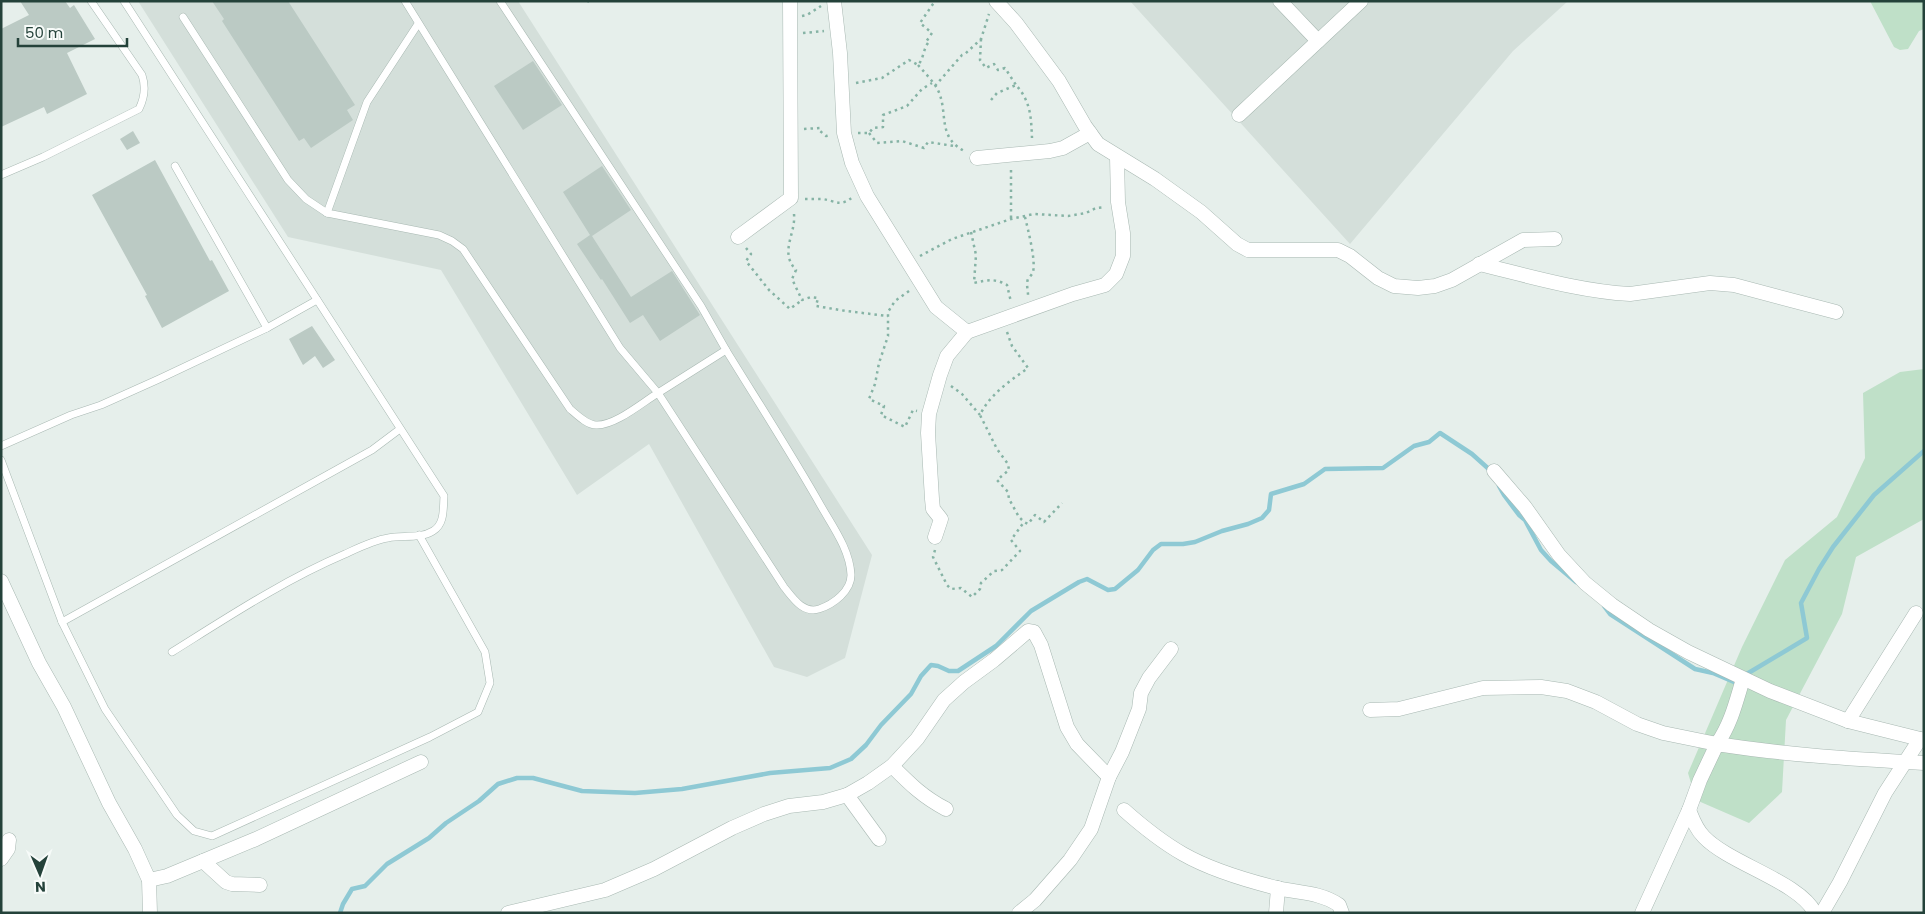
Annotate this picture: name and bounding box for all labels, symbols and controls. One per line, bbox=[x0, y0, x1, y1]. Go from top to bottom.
scale bar bbox=[18, 15, 126, 47]
text: 50 m bbox=[25, 22, 63, 43]
north arrow bbox=[15, 849, 65, 899]
text: N bbox=[35, 877, 46, 897]

